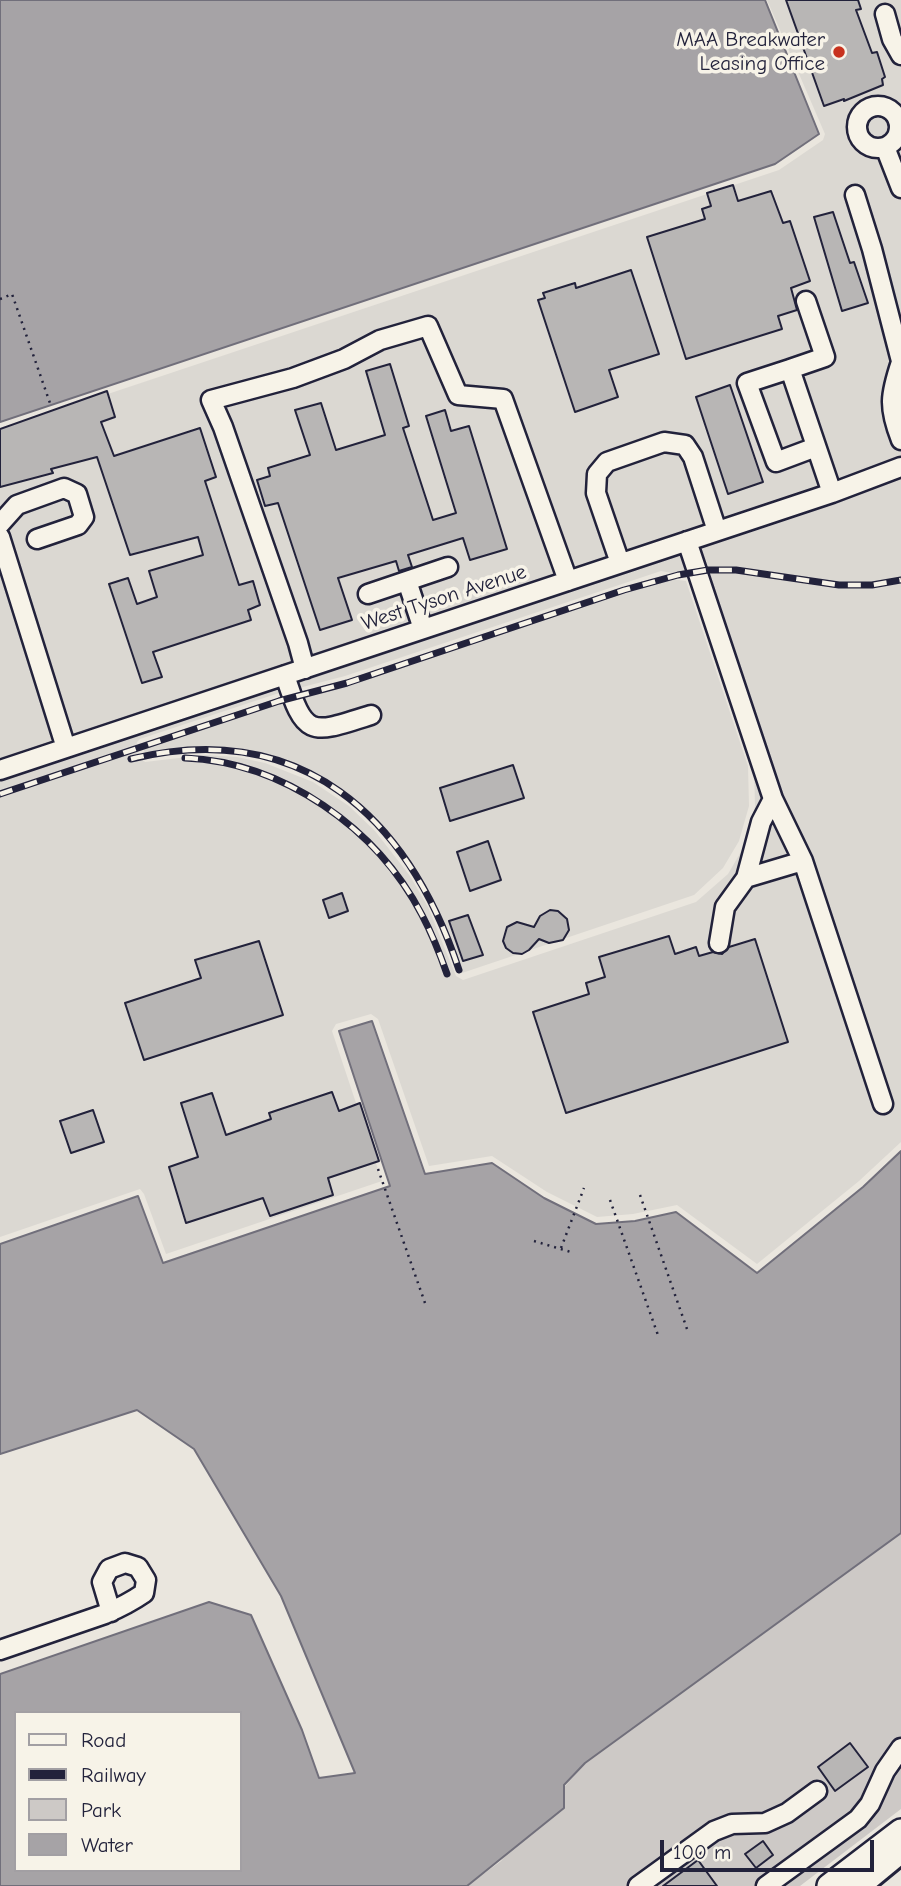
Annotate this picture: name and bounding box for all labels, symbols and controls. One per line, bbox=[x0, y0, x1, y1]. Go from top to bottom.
place label: MAA Breakwater Leasing Office bbox=[676, 27, 825, 77]
marker: MAA Breakwater Leasing Office bbox=[831, 44, 847, 60]
street label: West Tyson Avenue bbox=[358, 559, 530, 637]
legend bbox=[14, 1711, 242, 1872]
text: Road bbox=[81, 1728, 126, 1752]
text: Railway bbox=[81, 1763, 146, 1787]
text: Park bbox=[81, 1798, 121, 1822]
scale bar bbox=[663, 1826, 876, 1870]
text: Water bbox=[81, 1833, 133, 1857]
text: 100 m bbox=[673, 1840, 731, 1864]

